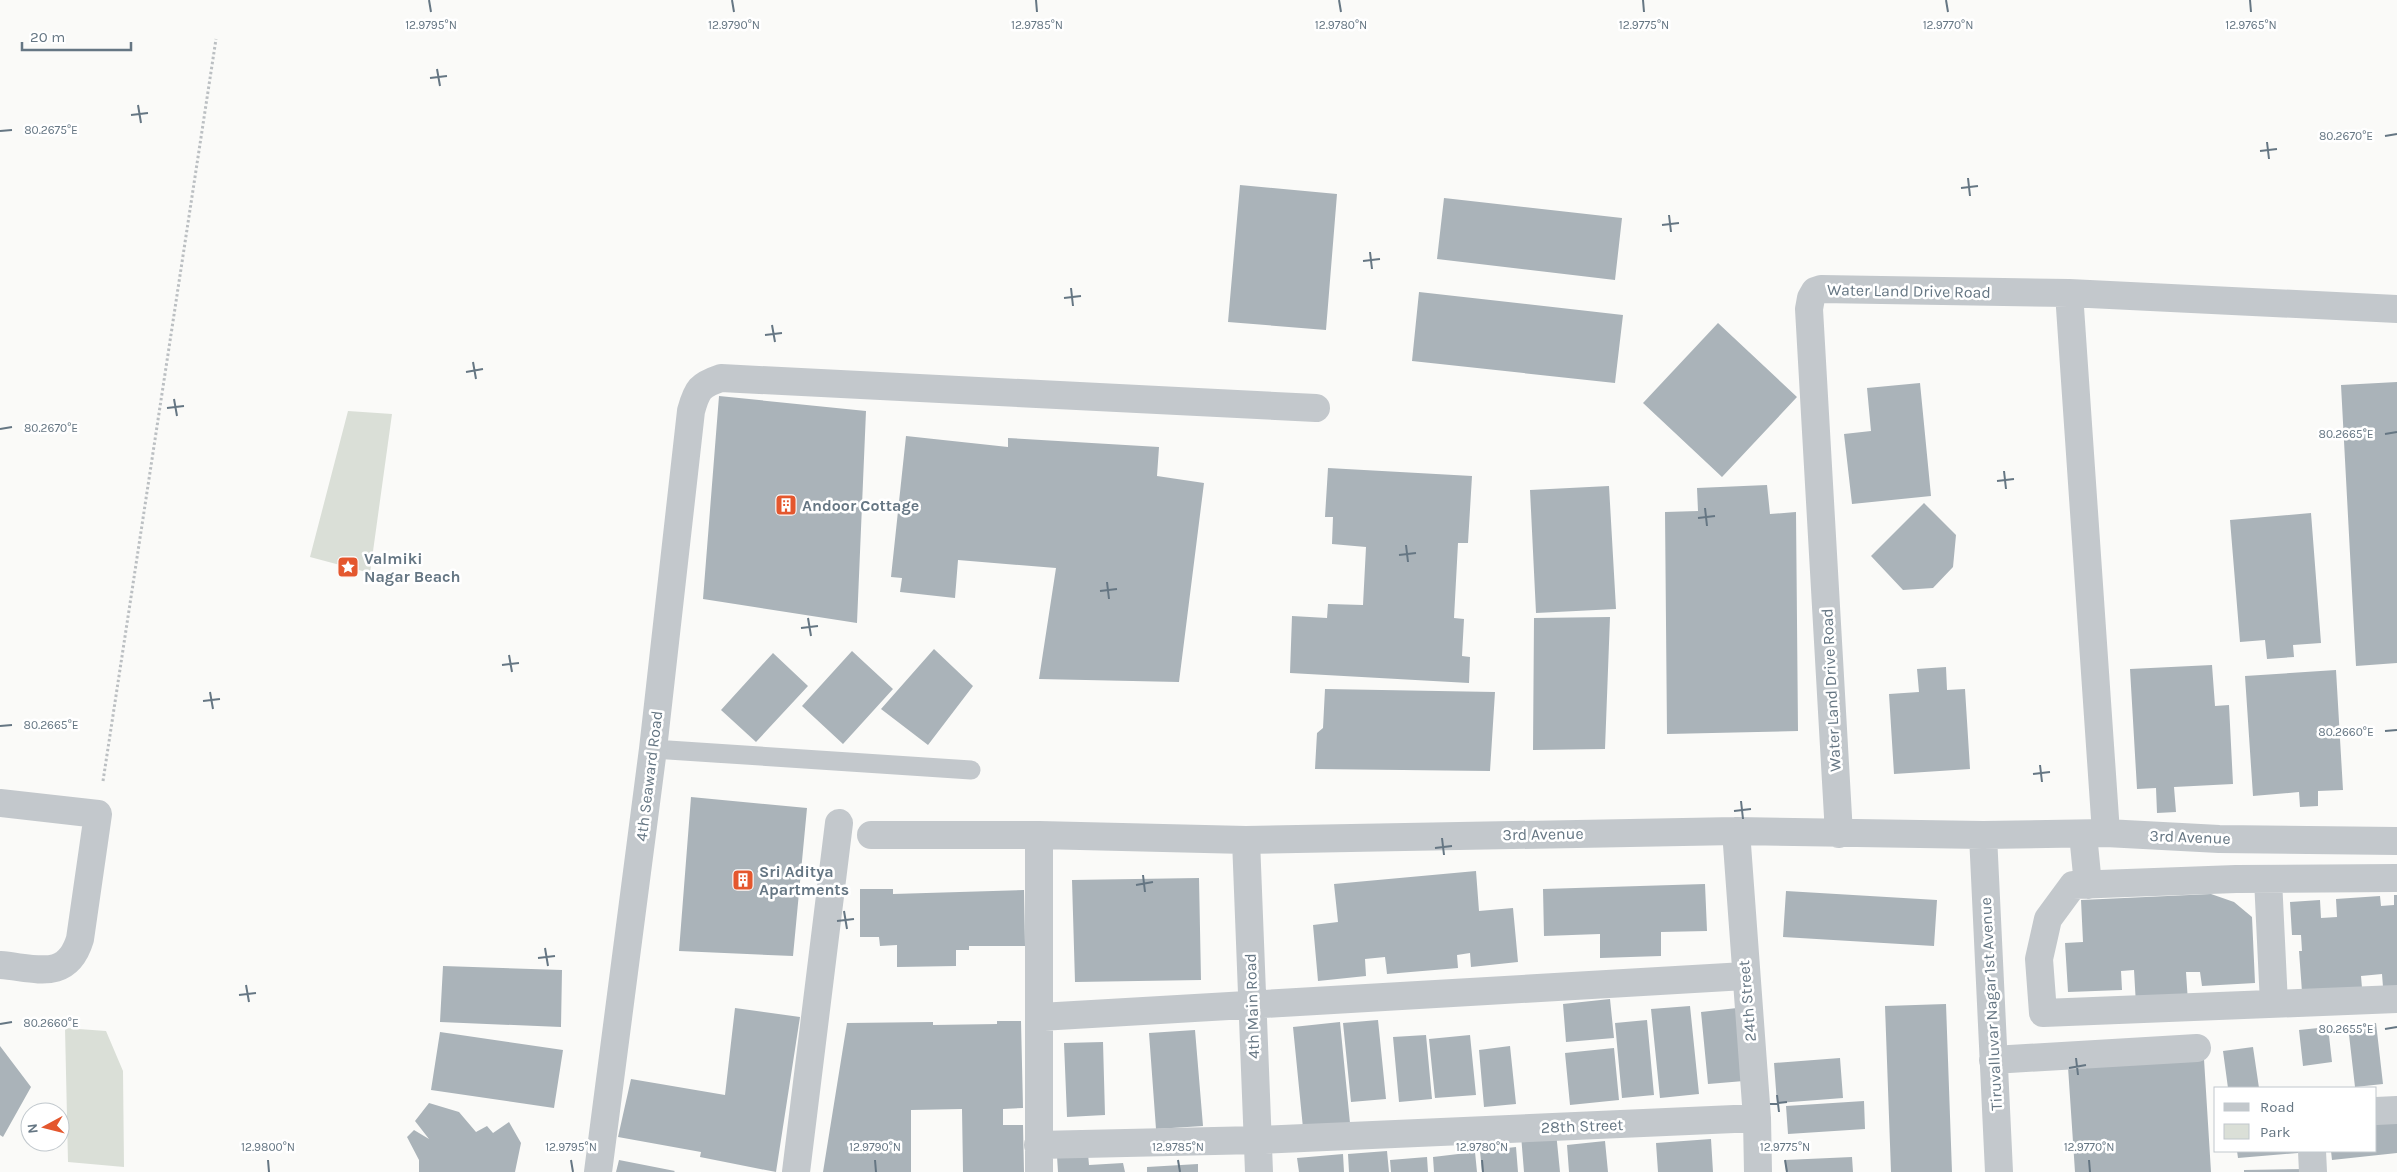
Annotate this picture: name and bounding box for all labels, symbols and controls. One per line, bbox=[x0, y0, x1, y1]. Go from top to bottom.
text: 12.9795°N bbox=[405, 18, 457, 32]
text: 12.9790°N bbox=[708, 18, 760, 32]
text: 12.9785°N bbox=[1011, 18, 1063, 32]
text: 12.9780°N bbox=[1315, 18, 1367, 32]
text: 12.9775°N bbox=[1619, 18, 1669, 32]
text: 12.9770°N bbox=[1923, 18, 1973, 32]
text: 12.9765°N bbox=[2225, 18, 2277, 32]
scale bar bbox=[22, 20, 131, 52]
text: 20 m bbox=[30, 28, 65, 46]
text: 80.2675°E bbox=[24, 123, 78, 137]
text: 80.2670°E bbox=[2319, 129, 2373, 143]
street label: Water Land Drive Road bbox=[1827, 280, 1991, 302]
text: 80.2670°E bbox=[24, 421, 78, 435]
text: 80.2665°E bbox=[2319, 427, 2373, 441]
building icon: Andoor Cottage bbox=[774, 493, 798, 517]
place label: Andoor Cottage bbox=[802, 496, 919, 515]
place label: Valmiki Nagar Beach bbox=[364, 549, 460, 586]
place icon: Valmiki Nagar Beach bbox=[336, 555, 360, 579]
street label: Water Land Drive Road bbox=[1817, 608, 1845, 772]
street label: 4th Seaward Road bbox=[632, 710, 666, 842]
text: 80.2665°E bbox=[24, 718, 78, 732]
text: 80.2660°E bbox=[2318, 725, 2374, 739]
street label: 3rd Avenue bbox=[1502, 824, 1584, 844]
street label: 3rd Avenue bbox=[2149, 826, 2231, 848]
place label: Sri Aditya Apartments bbox=[759, 862, 849, 899]
building icon: Sri Aditya Apartments bbox=[731, 868, 755, 892]
street label: Tiruvalluvar Nagar 1st Avenue bbox=[1976, 897, 2006, 1111]
street label: 4th Main Road bbox=[1241, 953, 1263, 1059]
street label: 24th Street bbox=[1734, 960, 1760, 1042]
text: 80.2660°E bbox=[23, 1016, 79, 1030]
text: 80.2655°E bbox=[2319, 1022, 2373, 1036]
legend bbox=[2214, 1087, 2377, 1152]
text: Road bbox=[2260, 1098, 2295, 1116]
north arrow bbox=[20, 1102, 70, 1152]
street label: 28th Street bbox=[1540, 1115, 1624, 1137]
text: N bbox=[24, 1123, 42, 1135]
text: Park bbox=[2260, 1123, 2290, 1141]
text: 12.9800°N bbox=[241, 1140, 295, 1154]
text: 12.9795°N bbox=[545, 1140, 597, 1154]
text: 12.9790°N bbox=[849, 1140, 901, 1154]
text: 12.9785°N bbox=[1152, 1140, 1204, 1154]
text: 12.9780°N bbox=[1456, 1140, 1508, 1154]
text: 12.9775°N bbox=[1760, 1140, 1810, 1154]
text: 12.9770°N bbox=[2064, 1140, 2114, 1154]

